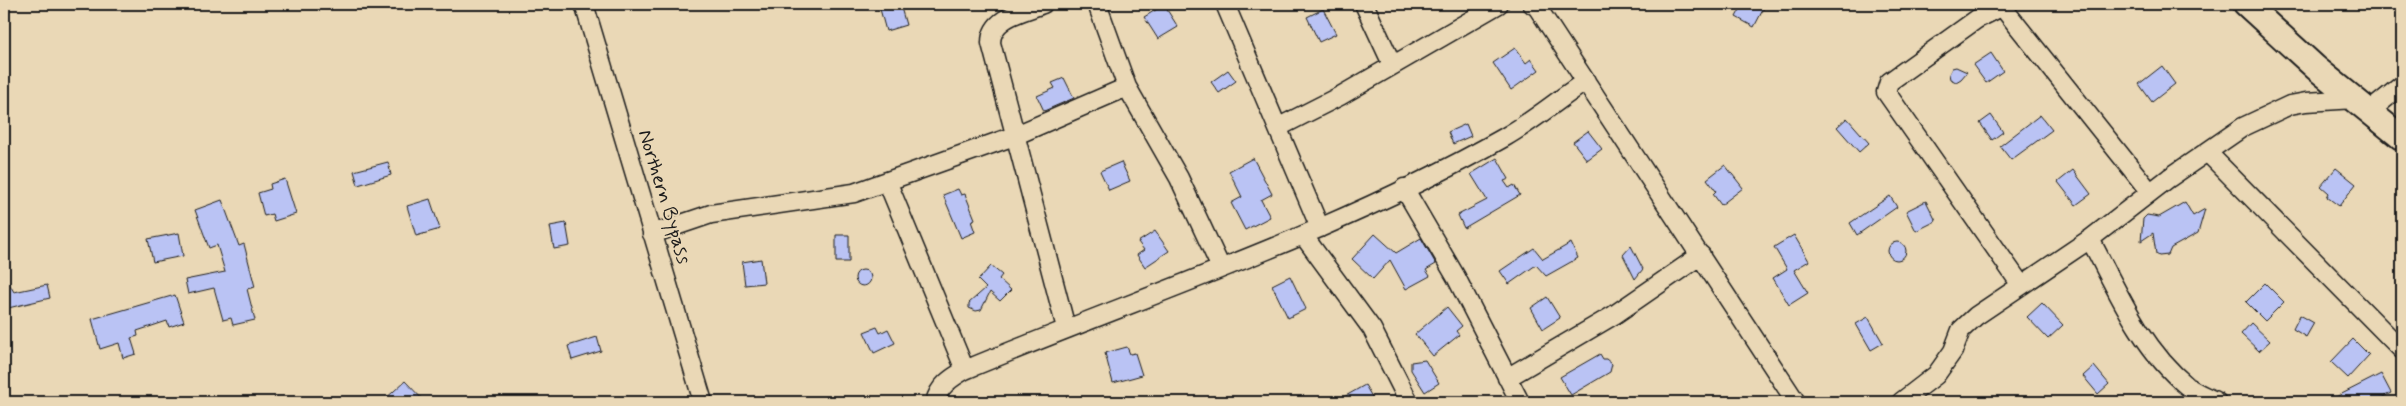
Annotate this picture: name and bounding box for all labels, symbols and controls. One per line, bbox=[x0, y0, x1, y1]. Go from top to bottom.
street label: Northern Bypass bbox=[631, 127, 697, 268]

